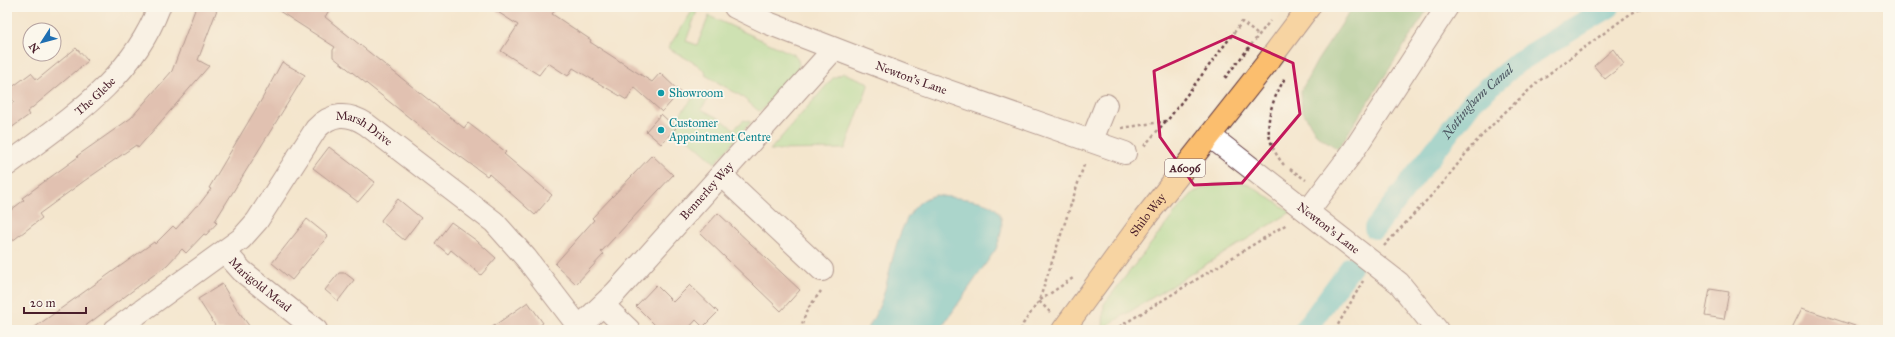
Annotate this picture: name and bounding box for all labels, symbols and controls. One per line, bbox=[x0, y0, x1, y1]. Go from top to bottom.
north arrow bbox=[22, 22, 62, 62]
text: N bbox=[26, 39, 42, 55]
street label: Newton's Lane bbox=[873, 58, 949, 97]
water label: Nottingham Canal bbox=[1438, 61, 1518, 143]
street label: The Glebe bbox=[72, 74, 118, 118]
place label: Showroom bbox=[669, 86, 723, 100]
marker: Showroom bbox=[656, 88, 666, 98]
street label: Marsh Drive bbox=[335, 109, 395, 149]
place label: Customer Appointment Centre bbox=[668, 116, 771, 144]
marker: Customer Appointment Centre bbox=[656, 125, 666, 135]
street label: Bennerley Way bbox=[677, 159, 737, 223]
road number: A6096 bbox=[1165, 159, 1205, 177]
street label: Shilo Way bbox=[1127, 190, 1169, 239]
street label: Newton's Lane bbox=[1294, 200, 1362, 257]
street label: Marigold Mead bbox=[226, 254, 294, 315]
scale bar bbox=[24, 289, 86, 315]
text: 20 m bbox=[30, 296, 56, 310]

